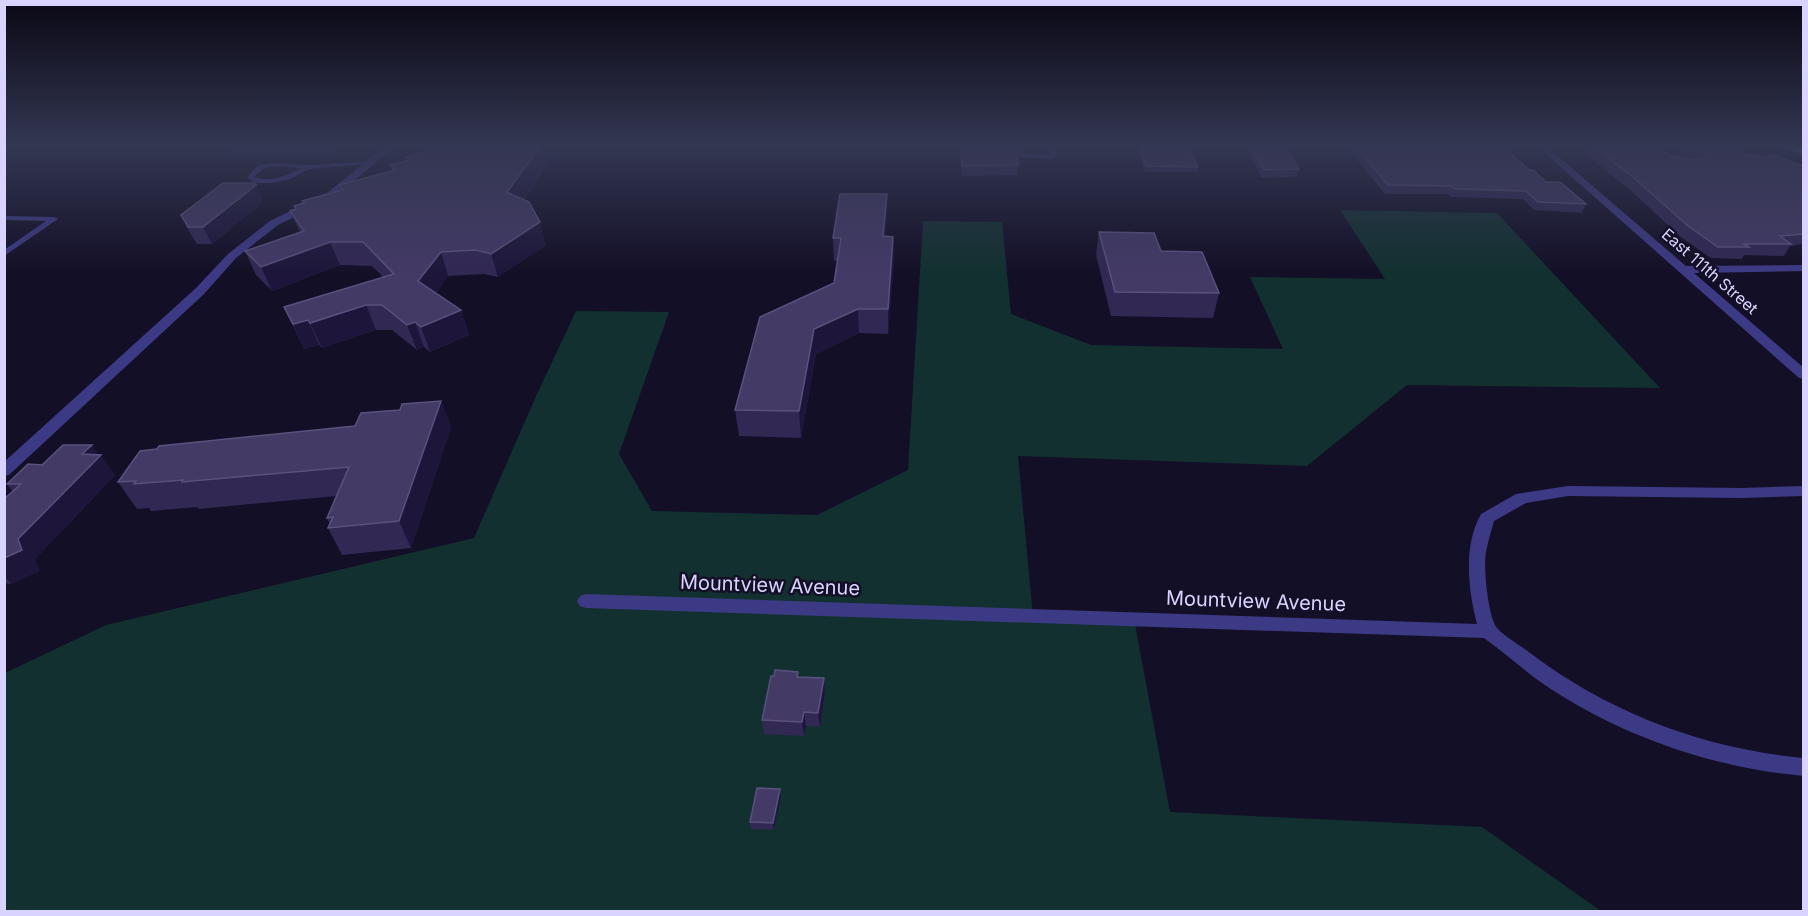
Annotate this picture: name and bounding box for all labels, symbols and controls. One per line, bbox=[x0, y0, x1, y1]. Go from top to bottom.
street label: East 111th Street bbox=[1658, 224, 1762, 318]
street label: Mountview Avenue bbox=[680, 570, 860, 600]
street label: Mountview Avenue bbox=[1166, 586, 1346, 616]

